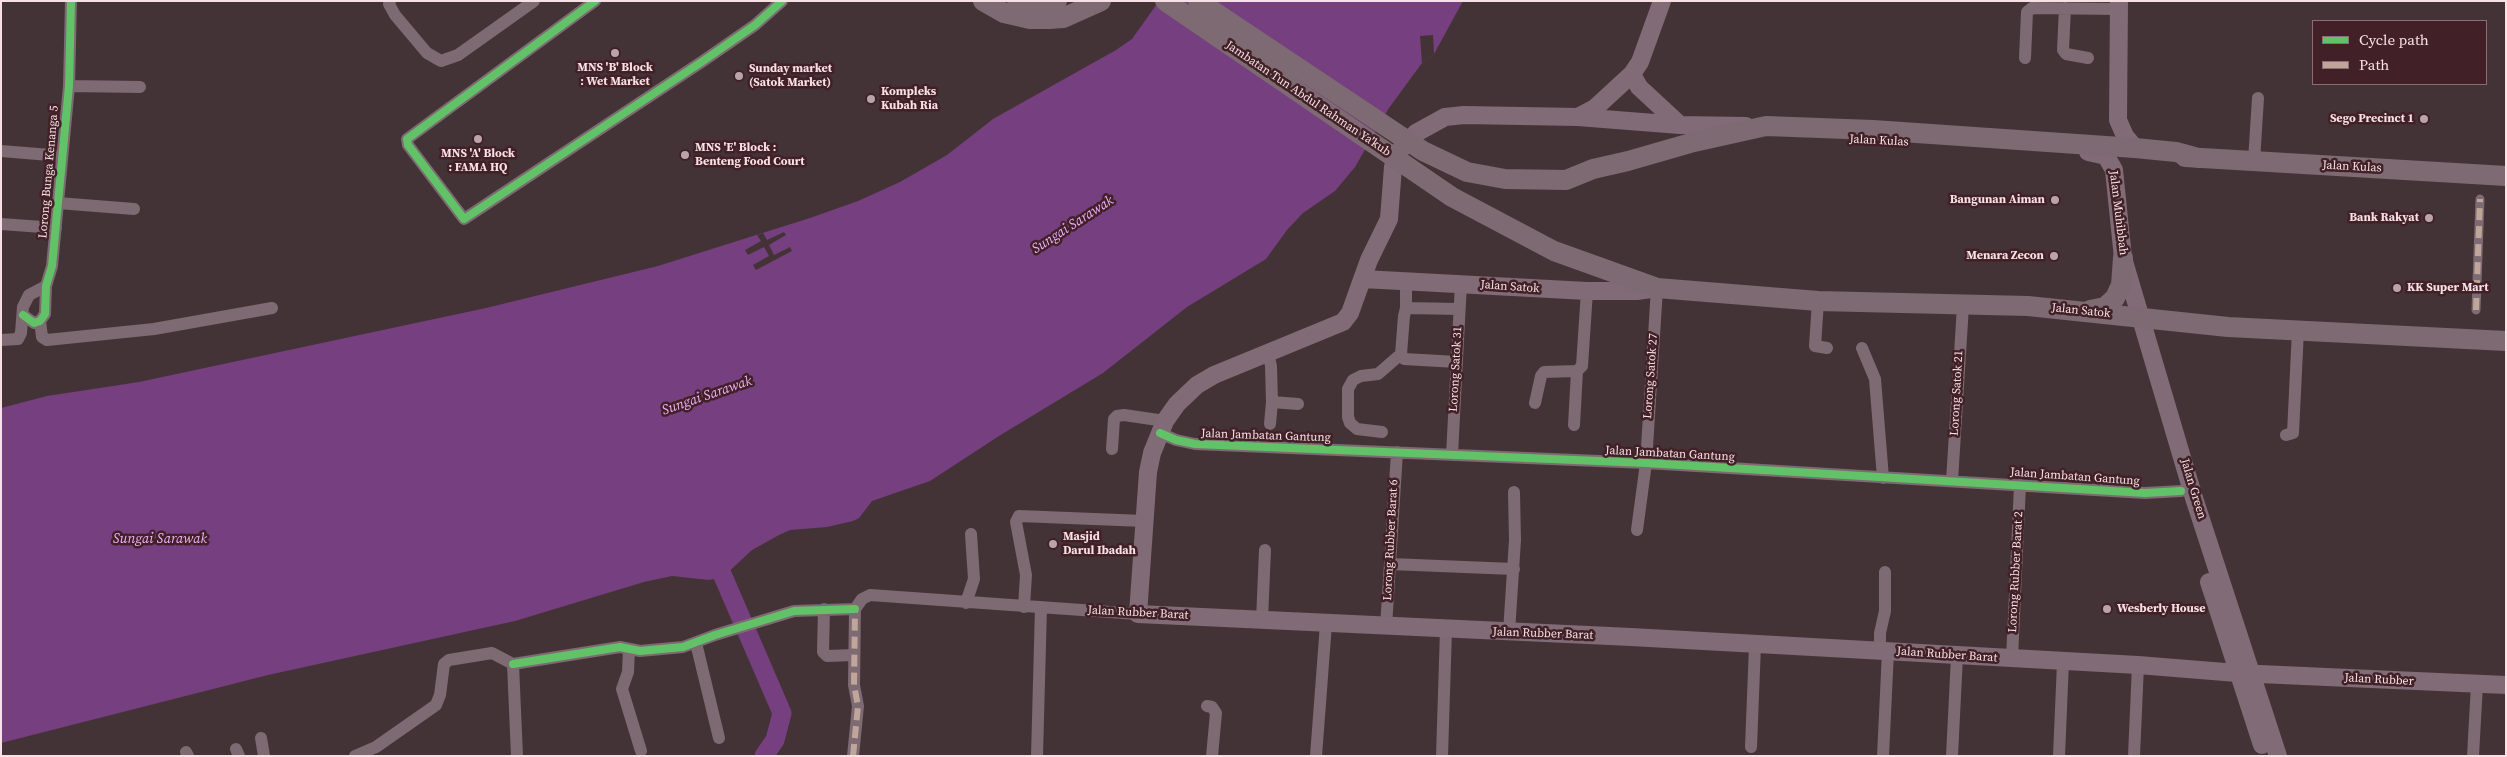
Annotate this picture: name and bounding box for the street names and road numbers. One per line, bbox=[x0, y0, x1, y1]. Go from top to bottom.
street label: Jambatan Tun Abdul Rahman Ya'kub bbox=[1223, 38, 1393, 160]
street label: Lorong Bunga Kenanga 5 bbox=[36, 105, 62, 239]
street label: Jalan Kulas bbox=[1849, 132, 1909, 150]
street label: Jalan Kulas bbox=[2322, 158, 2382, 176]
street label: Jalan Muhibbah bbox=[2106, 170, 2130, 256]
street label: Jalan Satok bbox=[1480, 278, 1540, 296]
street label: Jalan Satok bbox=[2051, 301, 2111, 321]
street label: Lorong Satok 31 bbox=[1447, 326, 1465, 412]
street label: Lorong Satok 27 bbox=[1641, 333, 1661, 419]
street label: Lorong Satok 21 bbox=[1948, 350, 1966, 436]
street label: Jalan Jambatan Gantung bbox=[1201, 427, 1331, 445]
street label: Jalan Jambatan Gantung bbox=[1605, 443, 1735, 465]
street label: Jalan Green bbox=[2177, 457, 2209, 521]
street label: Jalan Jambatan Gantung bbox=[2010, 465, 2140, 489]
street label: Lorong Rubber Barat 6 bbox=[1381, 479, 1401, 601]
street label: Lorong Rubber Barat 2 bbox=[2006, 511, 2026, 633]
street label: Jalan Rubber Barat bbox=[1087, 603, 1189, 623]
street label: Jalan Rubber Barat bbox=[1492, 625, 1594, 643]
street label: Jalan Rubber Barat bbox=[1896, 644, 1998, 666]
street label: Jalan Rubber bbox=[2344, 671, 2414, 689]

